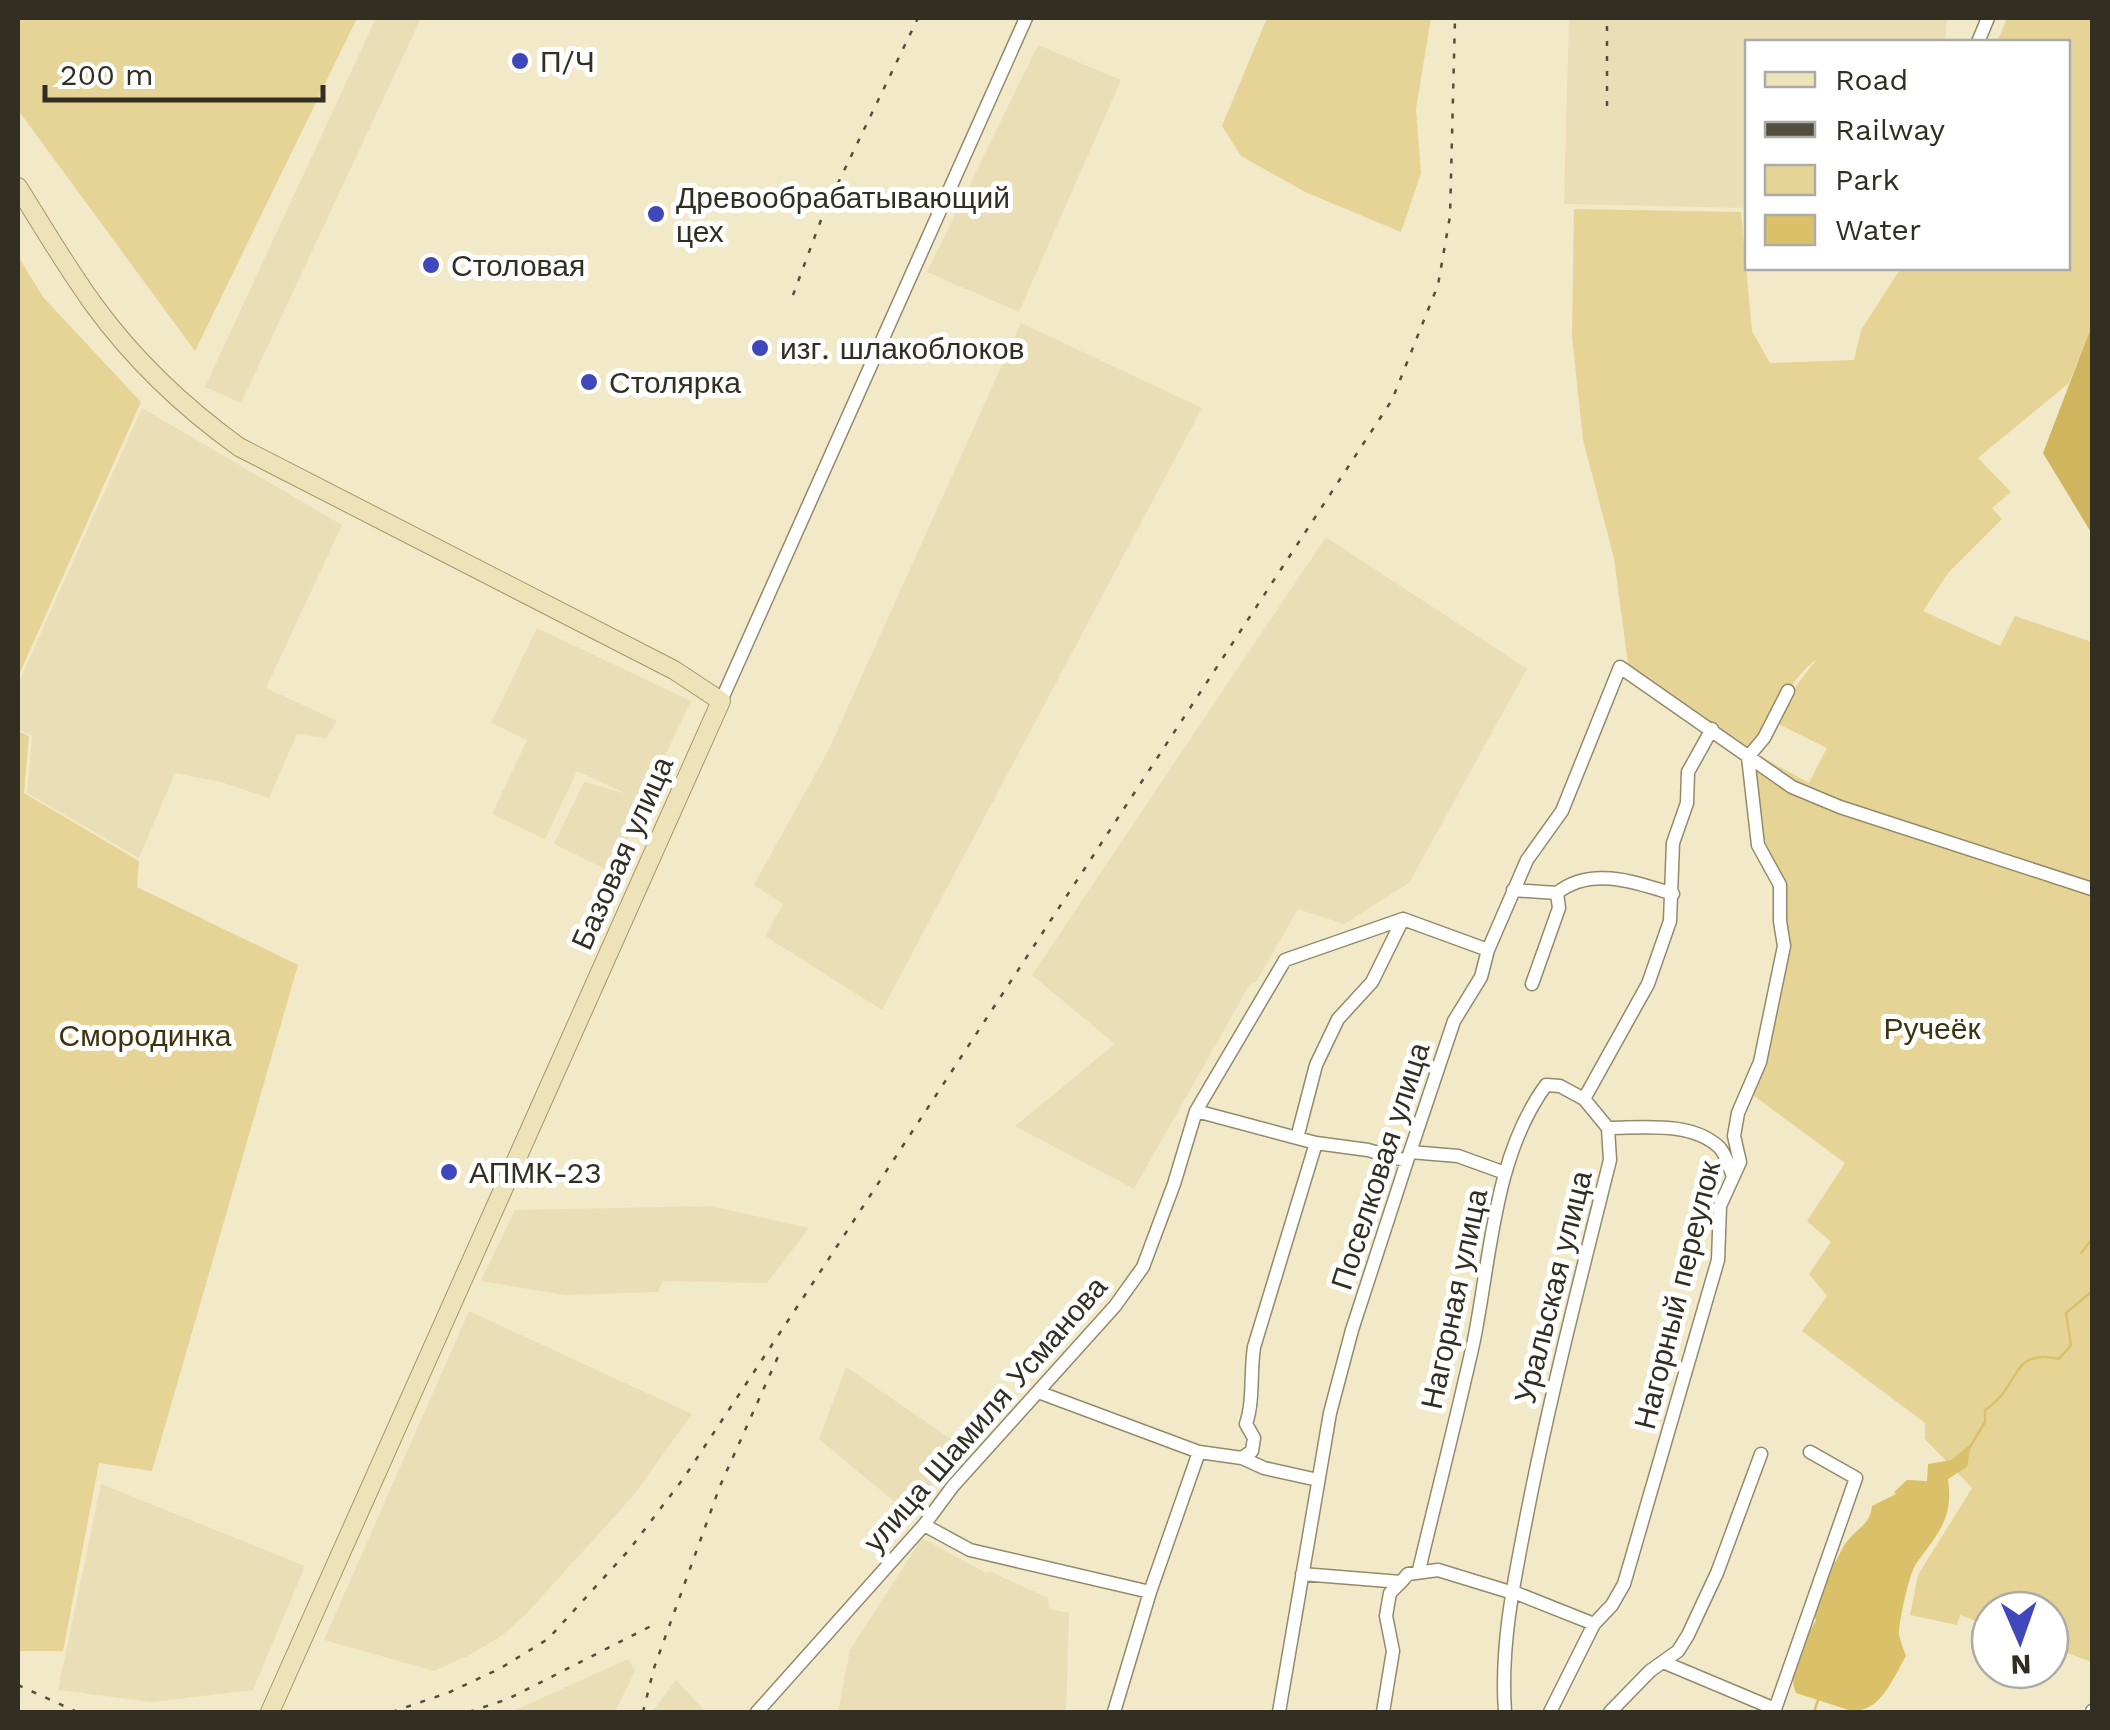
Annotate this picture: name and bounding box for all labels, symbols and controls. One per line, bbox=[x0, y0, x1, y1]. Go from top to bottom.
scale bar bbox=[45, 40, 322, 102]
legend bbox=[1745, 40, 2070, 270]
place label: П/Ч bbox=[540, 44, 595, 79]
marker: П/Ч bbox=[509, 50, 531, 72]
text: 200 m bbox=[60, 57, 154, 92]
text: Road bbox=[1835, 62, 1908, 97]
text: Railway bbox=[1835, 112, 1945, 147]
text: Park bbox=[1835, 162, 1900, 197]
place label: Древообрабатывающий цех bbox=[676, 180, 1010, 249]
marker: Древообрабатывающий цех bbox=[645, 203, 667, 225]
text: Water bbox=[1835, 212, 1921, 247]
place label: Столовая bbox=[451, 248, 585, 283]
marker: Столовая bbox=[420, 254, 442, 276]
place label: изг. шлакоблоков bbox=[780, 331, 1025, 366]
marker: изг. шлакоблоков bbox=[749, 337, 771, 359]
place label: Столярка bbox=[609, 365, 741, 400]
marker: Столярка bbox=[578, 371, 600, 393]
street label: Базовая улица bbox=[564, 751, 680, 955]
park label: Ручеёк bbox=[1883, 1011, 1981, 1046]
park label: Смородинка bbox=[59, 1018, 232, 1053]
street label: Поселковая улица bbox=[1324, 1038, 1437, 1294]
place label: АПМК-23 bbox=[469, 1155, 602, 1190]
street label: Нагорный переулок bbox=[1627, 1156, 1727, 1433]
marker: АПМК-23 bbox=[438, 1161, 460, 1183]
street label: Уральская улица bbox=[1507, 1167, 1599, 1407]
street label: Нагорная улица bbox=[1414, 1185, 1494, 1412]
street label: улица Шамиля Усманова bbox=[856, 1269, 1114, 1559]
north arrow bbox=[1970, 1590, 2070, 1690]
text: N bbox=[2010, 1648, 2032, 1681]

